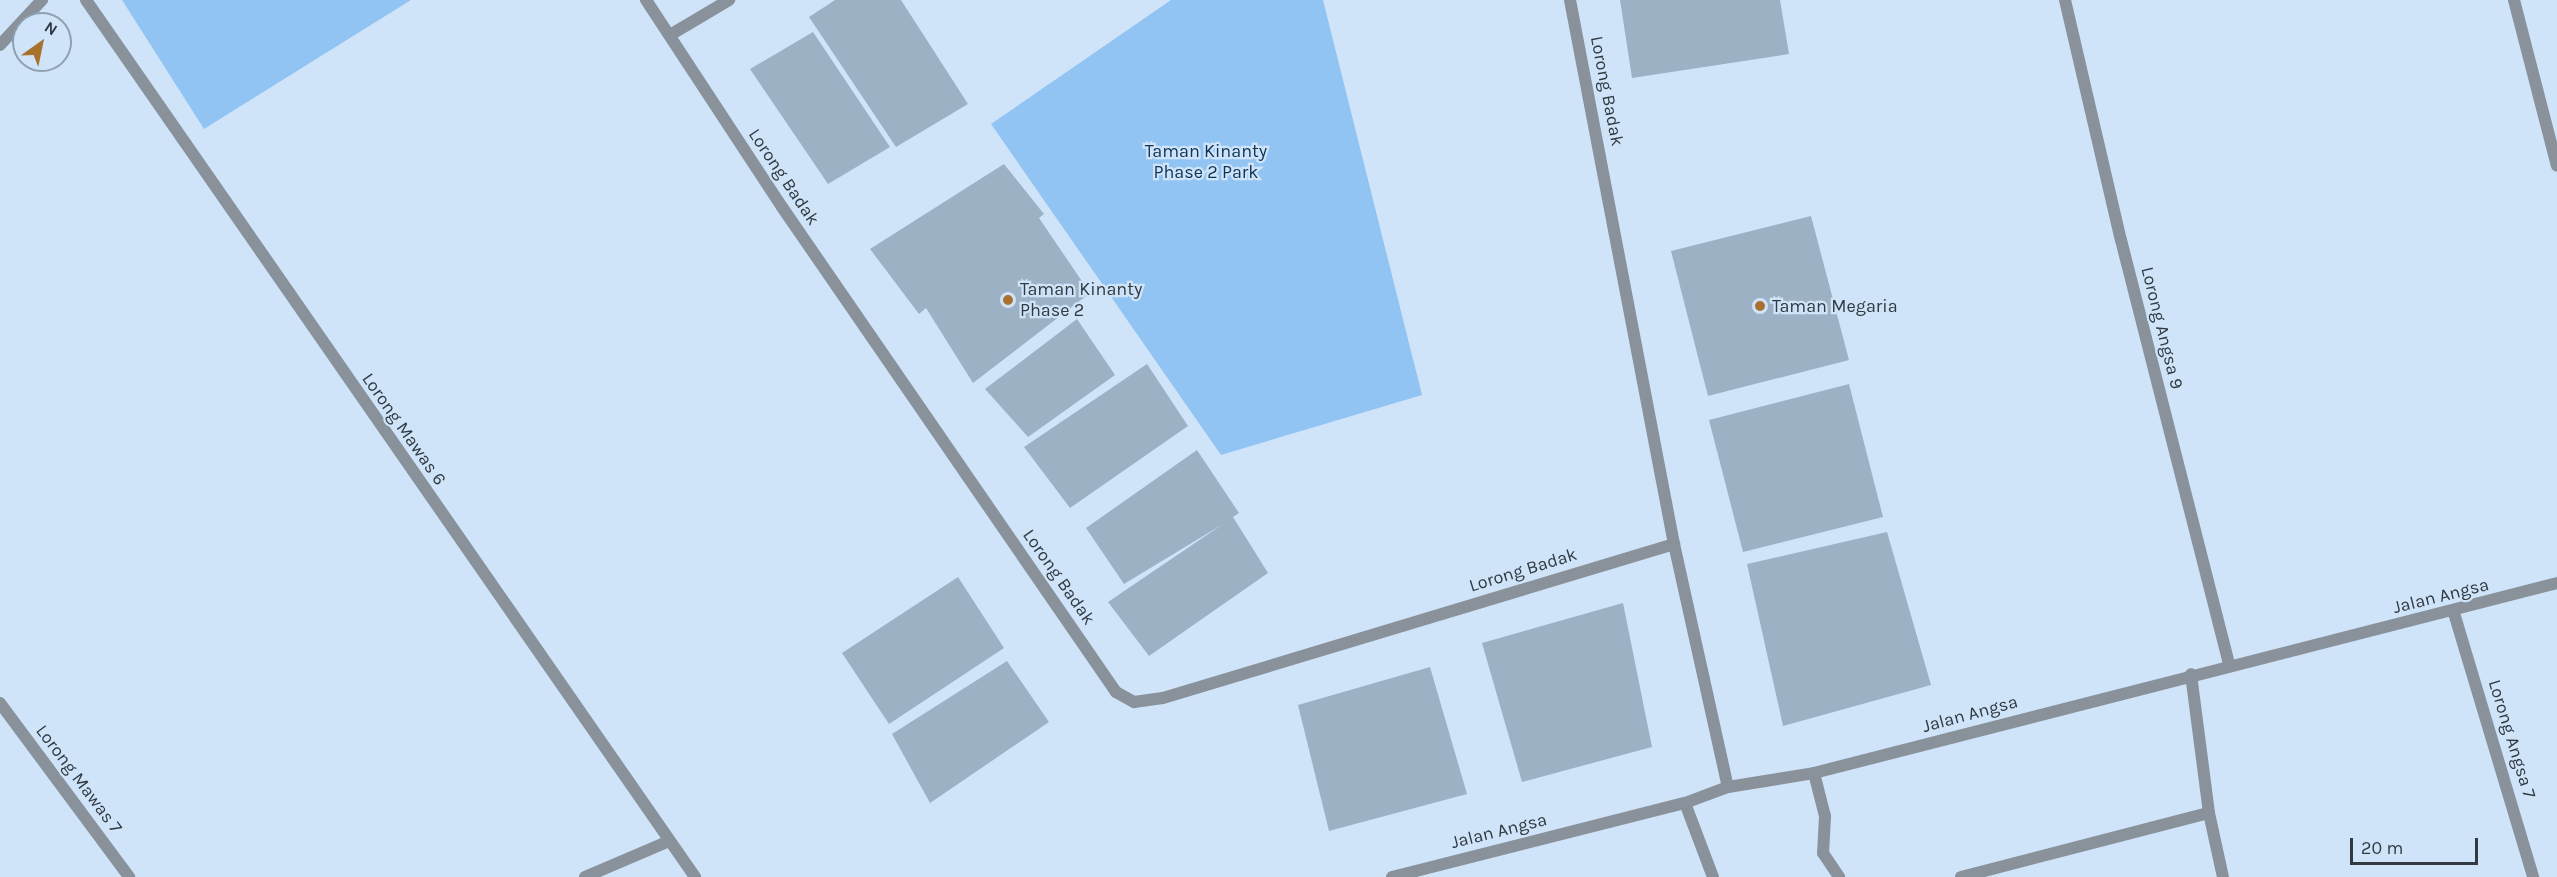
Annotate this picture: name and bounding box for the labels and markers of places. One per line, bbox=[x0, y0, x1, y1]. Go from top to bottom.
place label: Taman Kinanty Phase 2 bbox=[1020, 279, 1142, 322]
marker: Taman Kinanty Phase 2 bbox=[1001, 293, 1015, 307]
place label: Taman Megaria bbox=[1772, 295, 1898, 317]
marker: Taman Megaria bbox=[1753, 299, 1767, 313]

